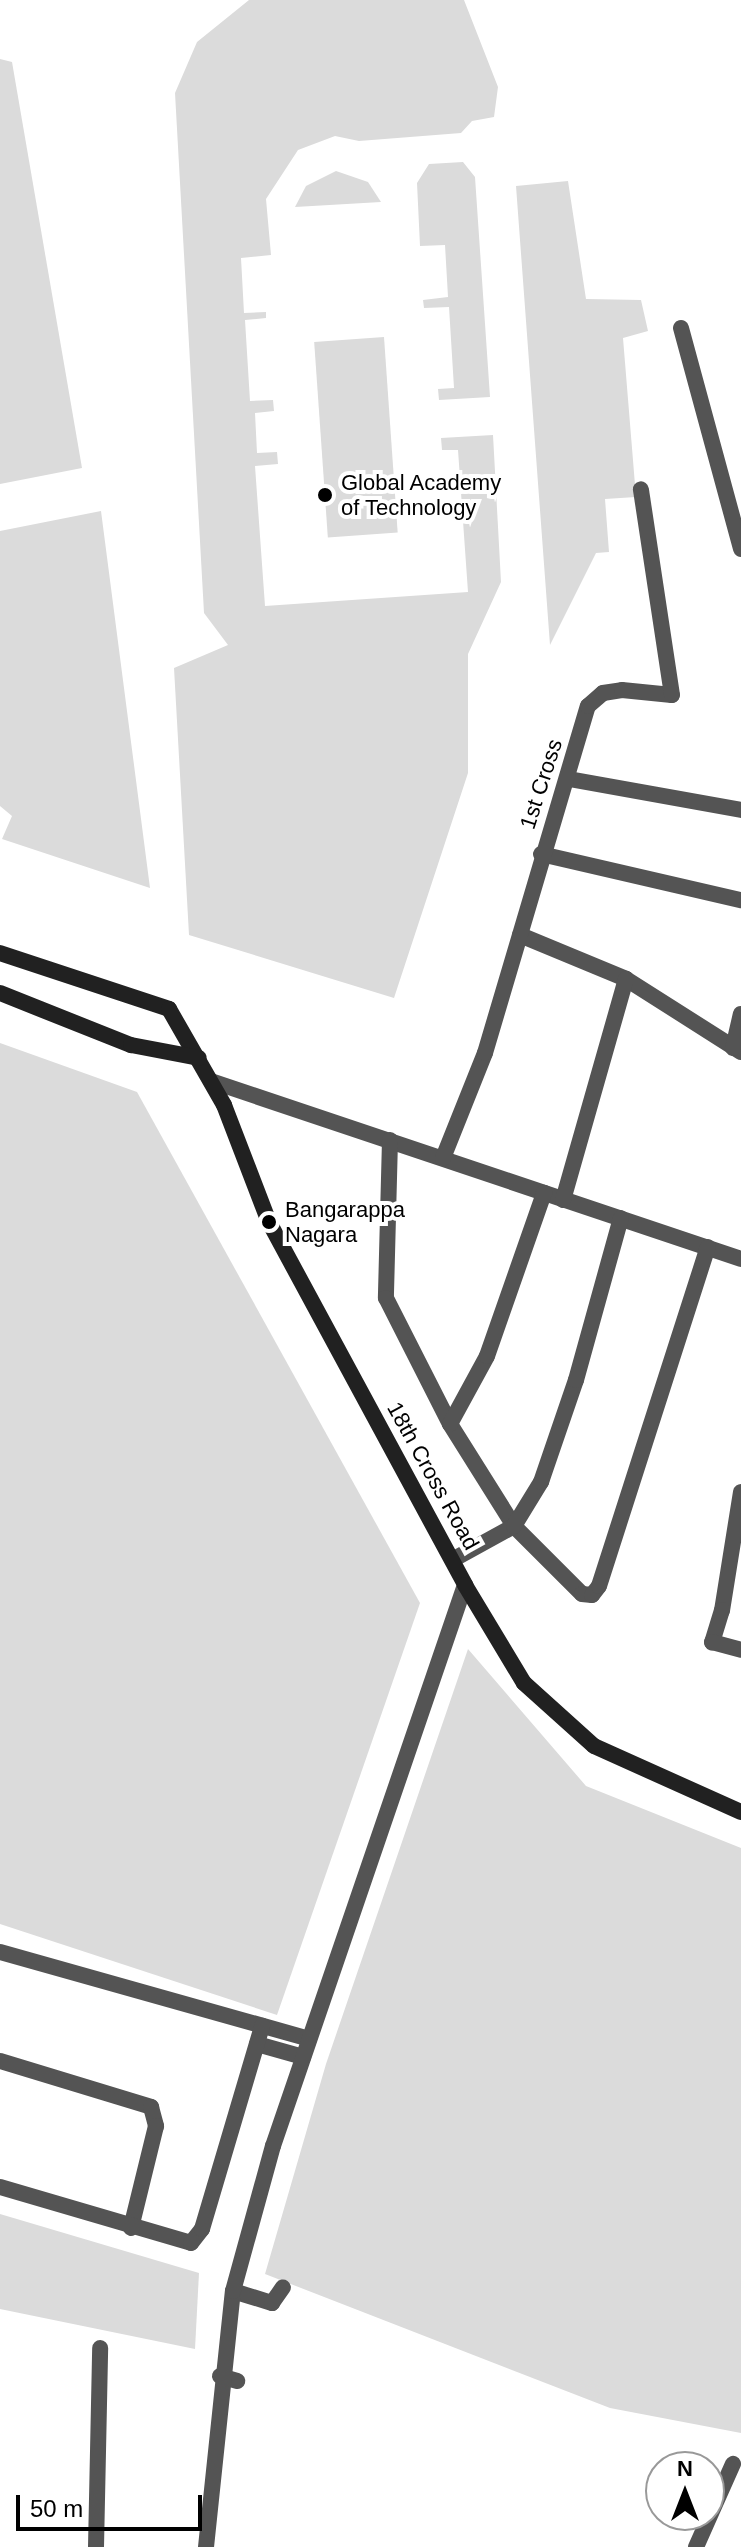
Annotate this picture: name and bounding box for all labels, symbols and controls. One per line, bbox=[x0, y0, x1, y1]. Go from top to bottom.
place label: Global Academy of Technology bbox=[341, 469, 502, 520]
marker: Global Academy of Technology bbox=[316, 486, 334, 504]
street label: 1st Cross bbox=[514, 736, 568, 832]
place label: Bangarappa Nagara bbox=[285, 1196, 405, 1248]
marker: Bangarappa Nagara bbox=[260, 1213, 278, 1231]
street label: 18th Cross Road bbox=[381, 1397, 485, 1555]
north arrow bbox=[645, 2451, 725, 2531]
text: N bbox=[677, 2456, 693, 2481]
scale bar bbox=[20, 2479, 206, 2529]
text: 50 m bbox=[30, 2495, 83, 2522]

